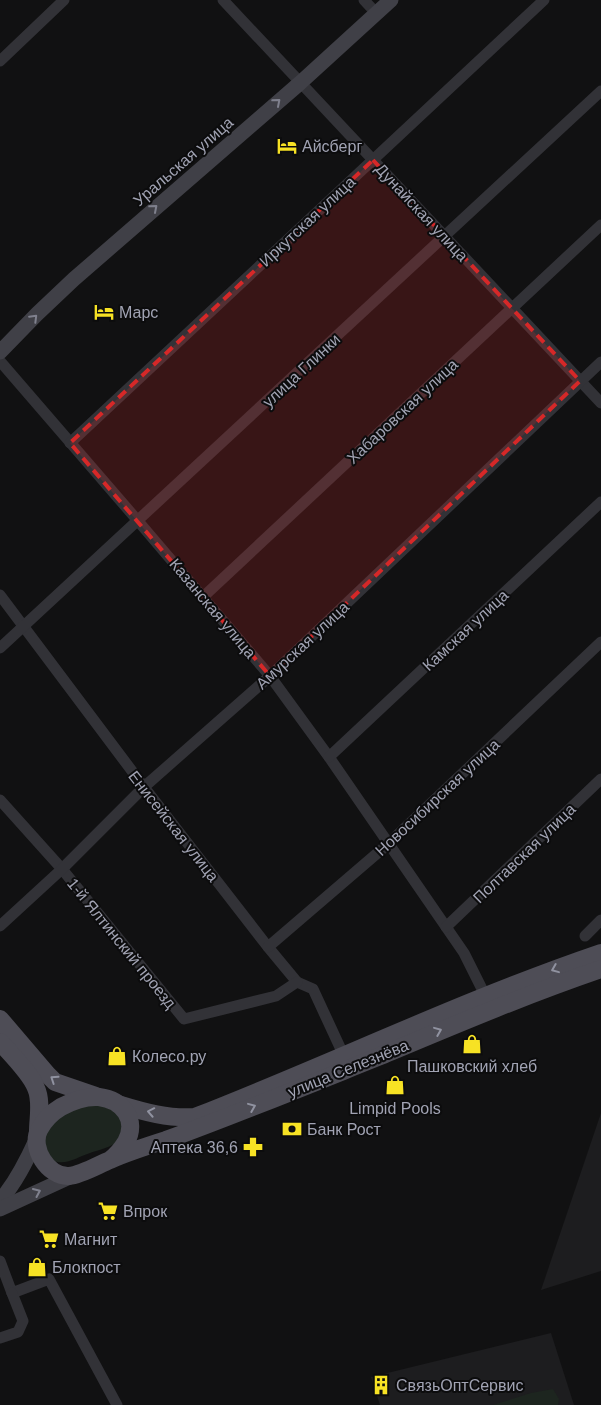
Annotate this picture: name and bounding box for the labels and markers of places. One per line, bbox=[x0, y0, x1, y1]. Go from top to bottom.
hotel icon: Айсберг bbox=[276, 135, 298, 157]
place label: Айсберг bbox=[302, 138, 362, 155]
hotel icon: Марс bbox=[93, 301, 115, 323]
place label: Марс bbox=[119, 304, 158, 321]
shop icon: Пашковский хлеб bbox=[461, 1033, 483, 1055]
shop icon: Колесо.ру bbox=[106, 1045, 128, 1067]
place label: Колесо.ру bbox=[132, 1048, 206, 1065]
place label: Пашковский хлеб bbox=[407, 1058, 537, 1075]
shop icon: Limpid Pools bbox=[384, 1074, 406, 1096]
place label: Limpid Pools bbox=[349, 1100, 441, 1117]
bank icon: Банк Рост bbox=[281, 1118, 303, 1140]
place label: Банк Рост bbox=[307, 1121, 382, 1138]
pharmacy icon: Аптека 36,6 bbox=[242, 1136, 264, 1158]
place label: Аптека 36,6 bbox=[151, 1139, 238, 1156]
supermarket icon: Впрок bbox=[97, 1200, 119, 1222]
place label: Впрок bbox=[123, 1203, 168, 1220]
supermarket icon: Магнит bbox=[38, 1228, 60, 1250]
place label: Магнит bbox=[64, 1231, 118, 1248]
shop icon: Блокпост bbox=[26, 1256, 48, 1278]
place label: Блокпост bbox=[52, 1259, 121, 1276]
building icon: СвязьОптСервис bbox=[370, 1374, 392, 1396]
place label: СвязьОптСервис bbox=[396, 1377, 523, 1394]

